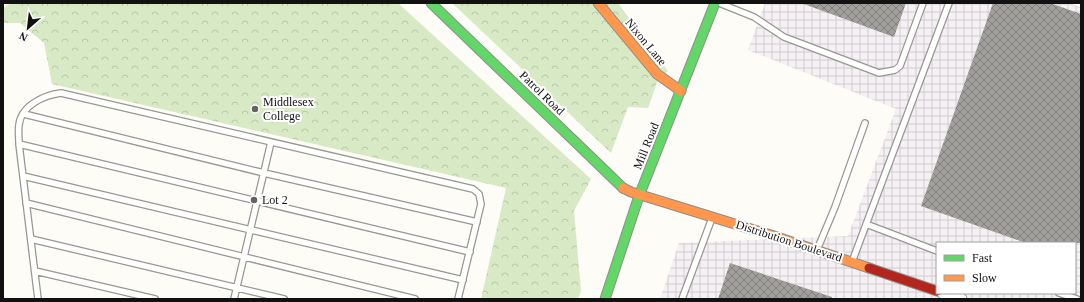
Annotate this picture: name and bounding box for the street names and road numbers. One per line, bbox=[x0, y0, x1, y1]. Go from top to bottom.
street label: Nixon Lane bbox=[622, 16, 670, 68]
street label: Patrol Road bbox=[517, 68, 567, 118]
street label: Mill Road bbox=[630, 121, 662, 171]
street label: Distribution Boulevard bbox=[734, 217, 844, 265]

